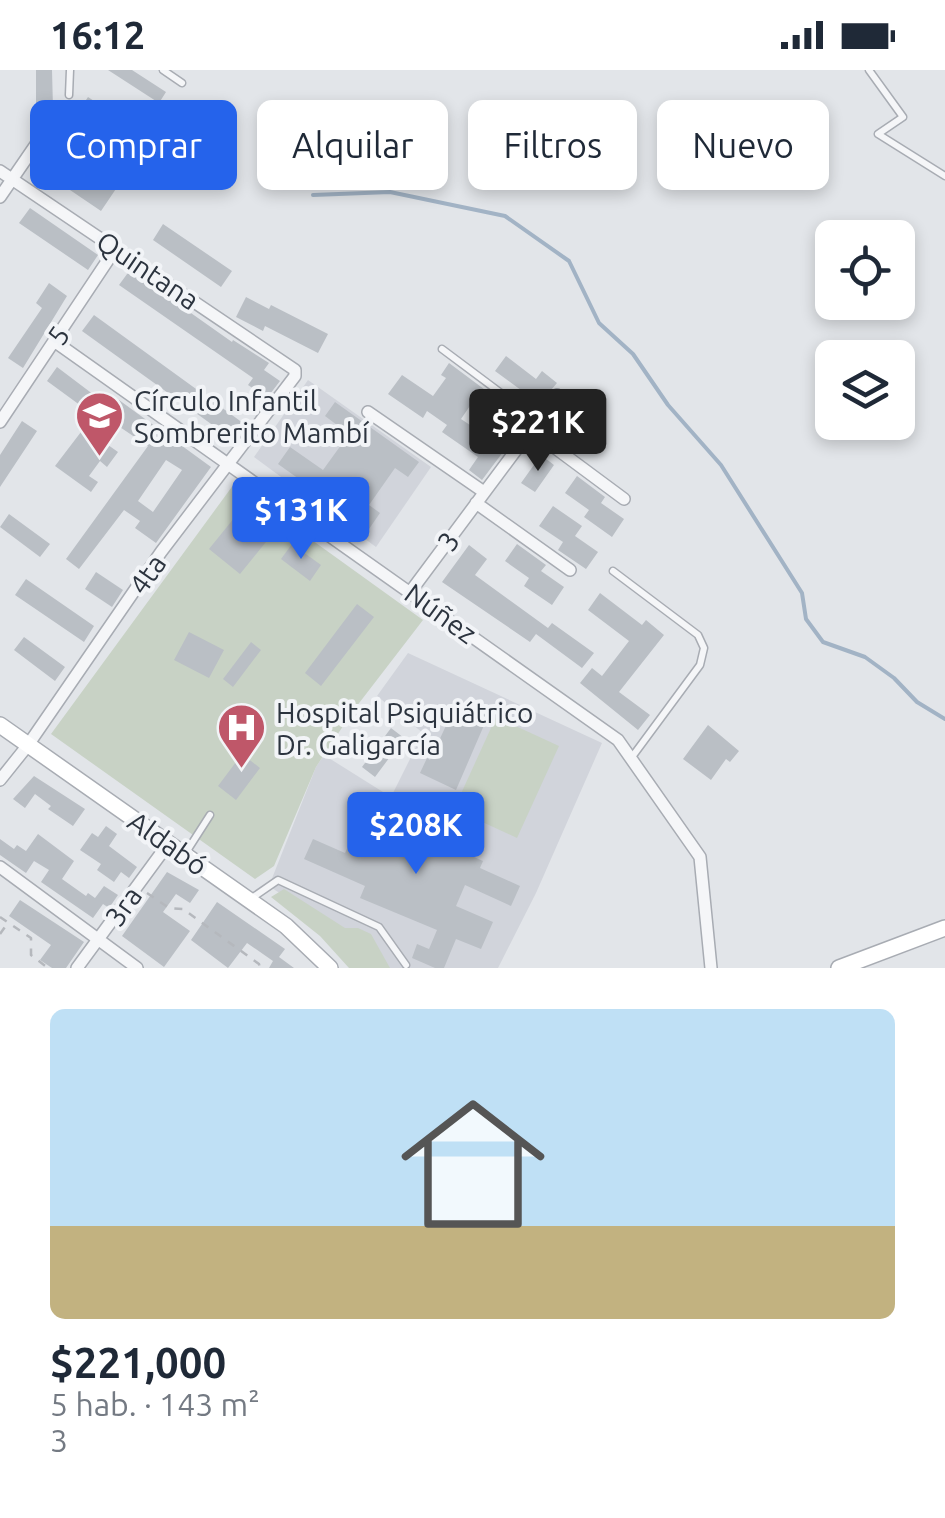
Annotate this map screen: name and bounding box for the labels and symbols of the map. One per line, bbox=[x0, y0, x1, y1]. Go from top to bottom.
street label: Quintana bbox=[91, 225, 205, 315]
street label: 5 bbox=[41, 320, 75, 350]
place label: Círculo Infantil Sombrerito Mambí bbox=[134, 385, 370, 448]
pin: $221K bbox=[468, 389, 608, 474]
school or university icon: Círculo Infantil Sombrerito Mambí bbox=[73, 390, 125, 458]
pin: $131K bbox=[231, 477, 371, 562]
street label: 3 bbox=[431, 525, 465, 557]
street label: 4ta bbox=[123, 548, 171, 600]
street label: Núñez bbox=[399, 577, 483, 649]
place label: Hospital Psiquiátrico Dr. Galigarcía bbox=[276, 697, 533, 760]
hospital icon: Hospital Psiquiátrico Dr. Galigarcía bbox=[215, 702, 267, 770]
pin: $208K bbox=[346, 792, 486, 877]
street label: Aldabó bbox=[123, 805, 213, 881]
street label: 3ra bbox=[98, 880, 148, 932]

